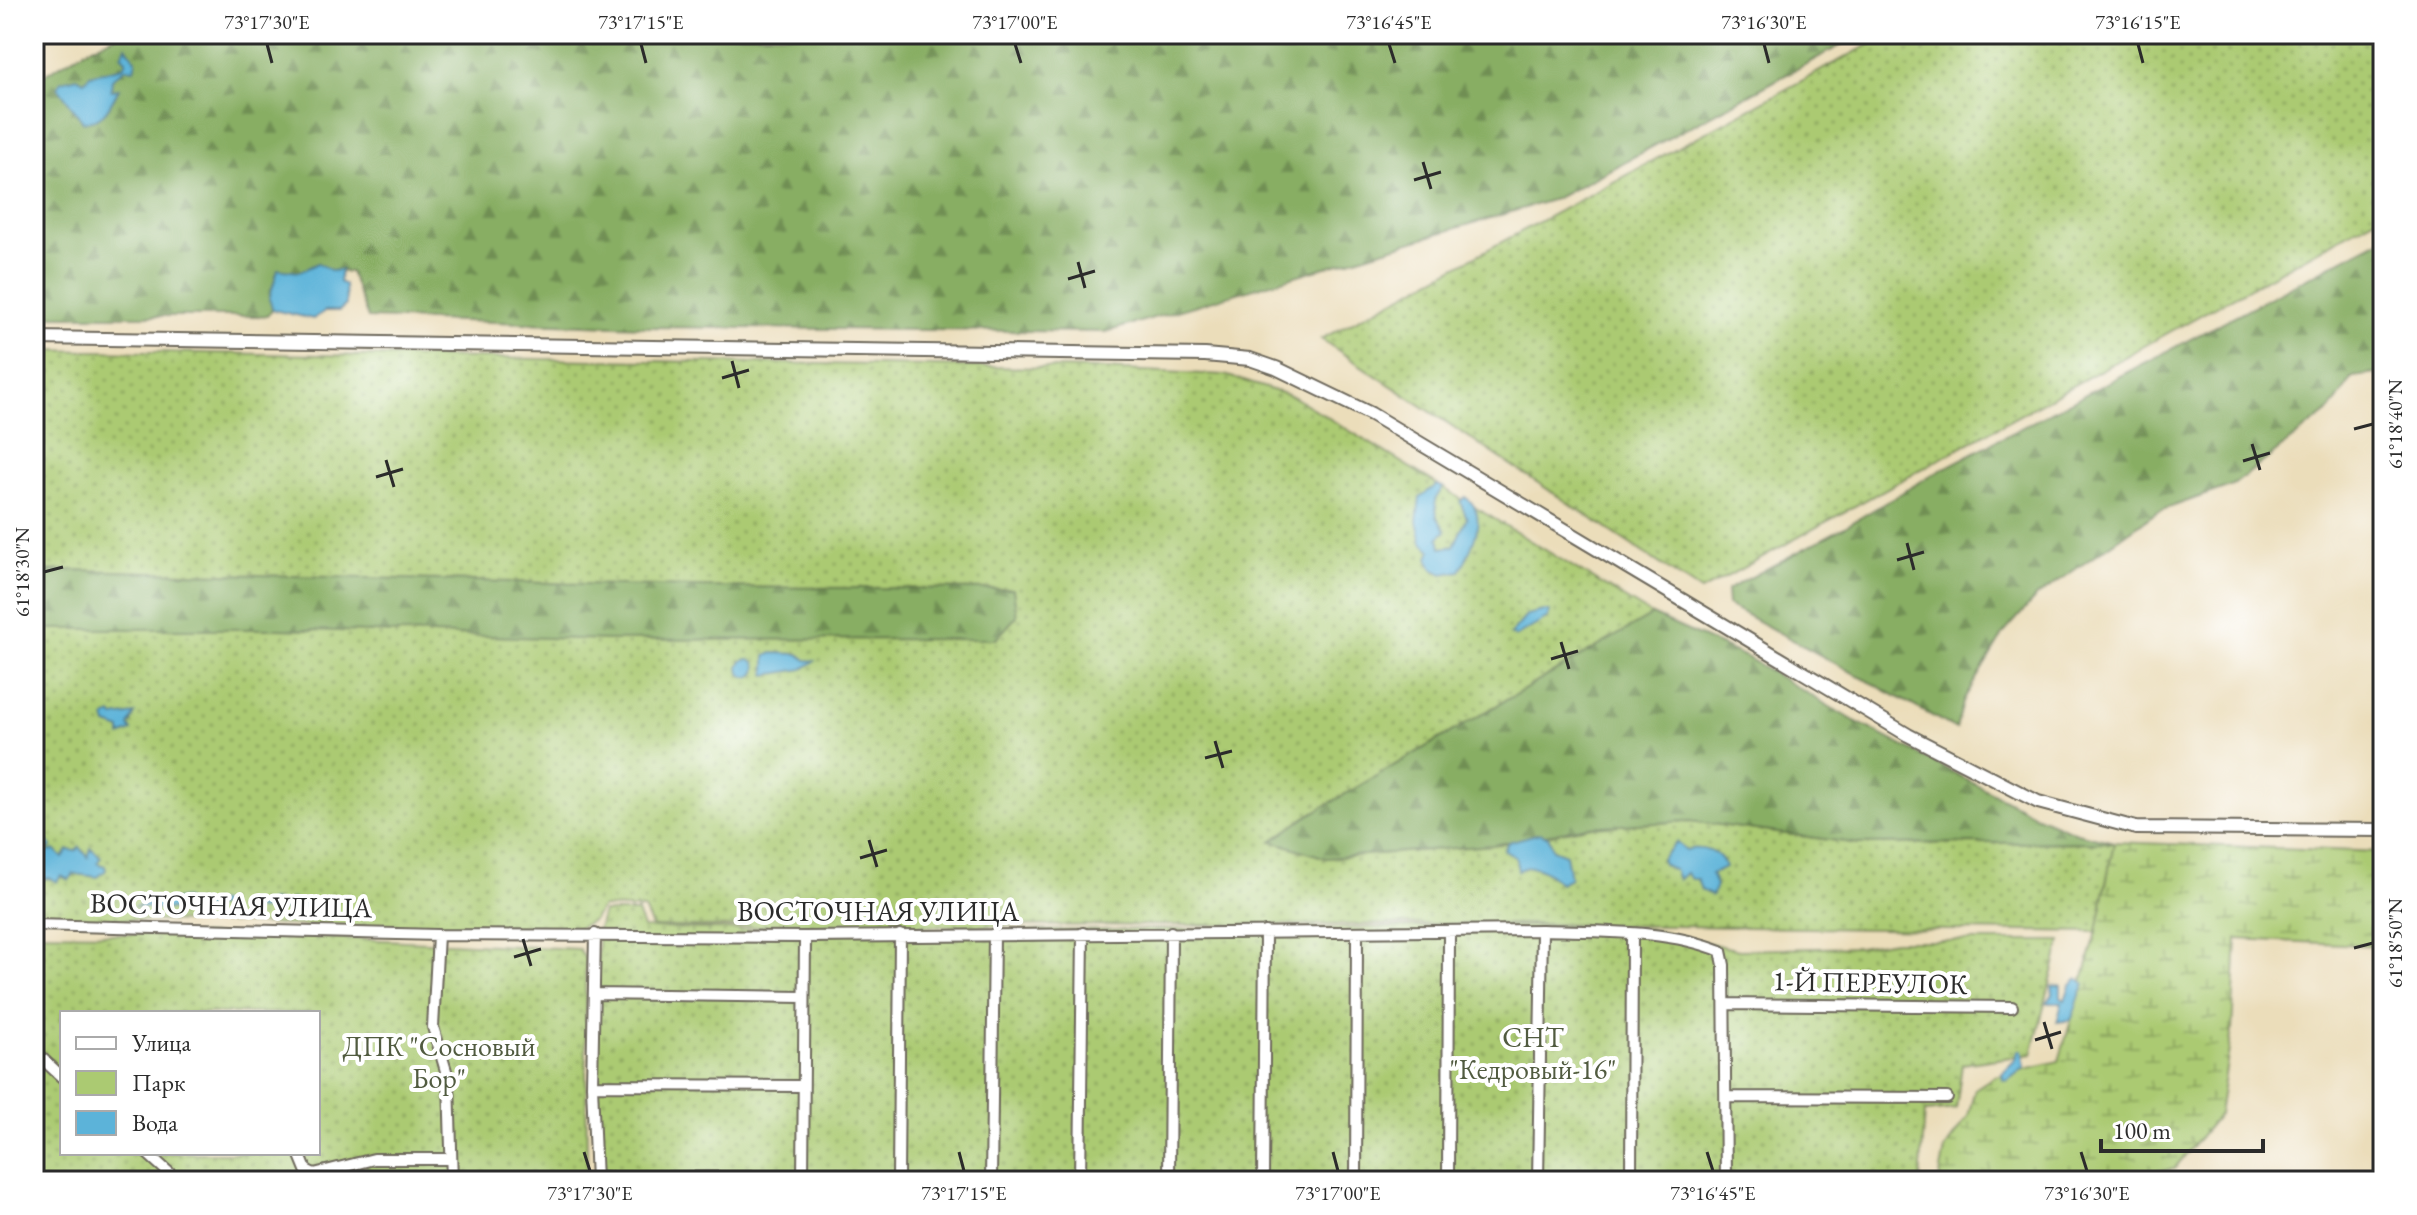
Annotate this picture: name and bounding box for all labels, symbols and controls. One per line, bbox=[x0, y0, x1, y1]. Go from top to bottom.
text: 73°17'30"E bbox=[224, 9, 310, 35]
text: 73°17'15"E bbox=[598, 9, 684, 35]
text: 73°17'00"E bbox=[972, 9, 1058, 35]
text: 73°16'45"E bbox=[1346, 9, 1432, 35]
text: 73°16'30"E bbox=[1721, 9, 1807, 35]
text: 73°16'15"E bbox=[2095, 9, 2181, 35]
text: 61°18'40"N bbox=[2382, 379, 2408, 469]
text: 61°18'30"N bbox=[9, 527, 35, 617]
street label: ВОСТОЧНАЯ УЛИЦА bbox=[90, 885, 373, 925]
street label: ВОСТОЧНАЯ УЛИЦА bbox=[737, 893, 1020, 929]
text: 61°18'50"N bbox=[2382, 898, 2408, 988]
street label: 1-Й ПЕРЕУЛОК bbox=[1772, 962, 1968, 1002]
legend bbox=[60, 1011, 320, 1155]
park label: СНТ "Кедровый-16" bbox=[1450, 1019, 1616, 1087]
text: Улица bbox=[131, 1027, 191, 1058]
park label: ДПК "Сосновый Бор" bbox=[342, 1028, 536, 1096]
text: Парк bbox=[132, 1067, 186, 1098]
scale bar bbox=[2101, 1103, 2263, 1153]
text: Вода bbox=[132, 1107, 178, 1138]
text: 100 m bbox=[2113, 1115, 2171, 1146]
text: 73°17'30"E bbox=[547, 1180, 633, 1206]
text: 73°17'15"E bbox=[921, 1180, 1007, 1206]
text: 73°17'00"E bbox=[1295, 1180, 1381, 1206]
text: 73°16'45"E bbox=[1670, 1180, 1756, 1206]
text: 73°16'30"E bbox=[2044, 1180, 2130, 1206]

